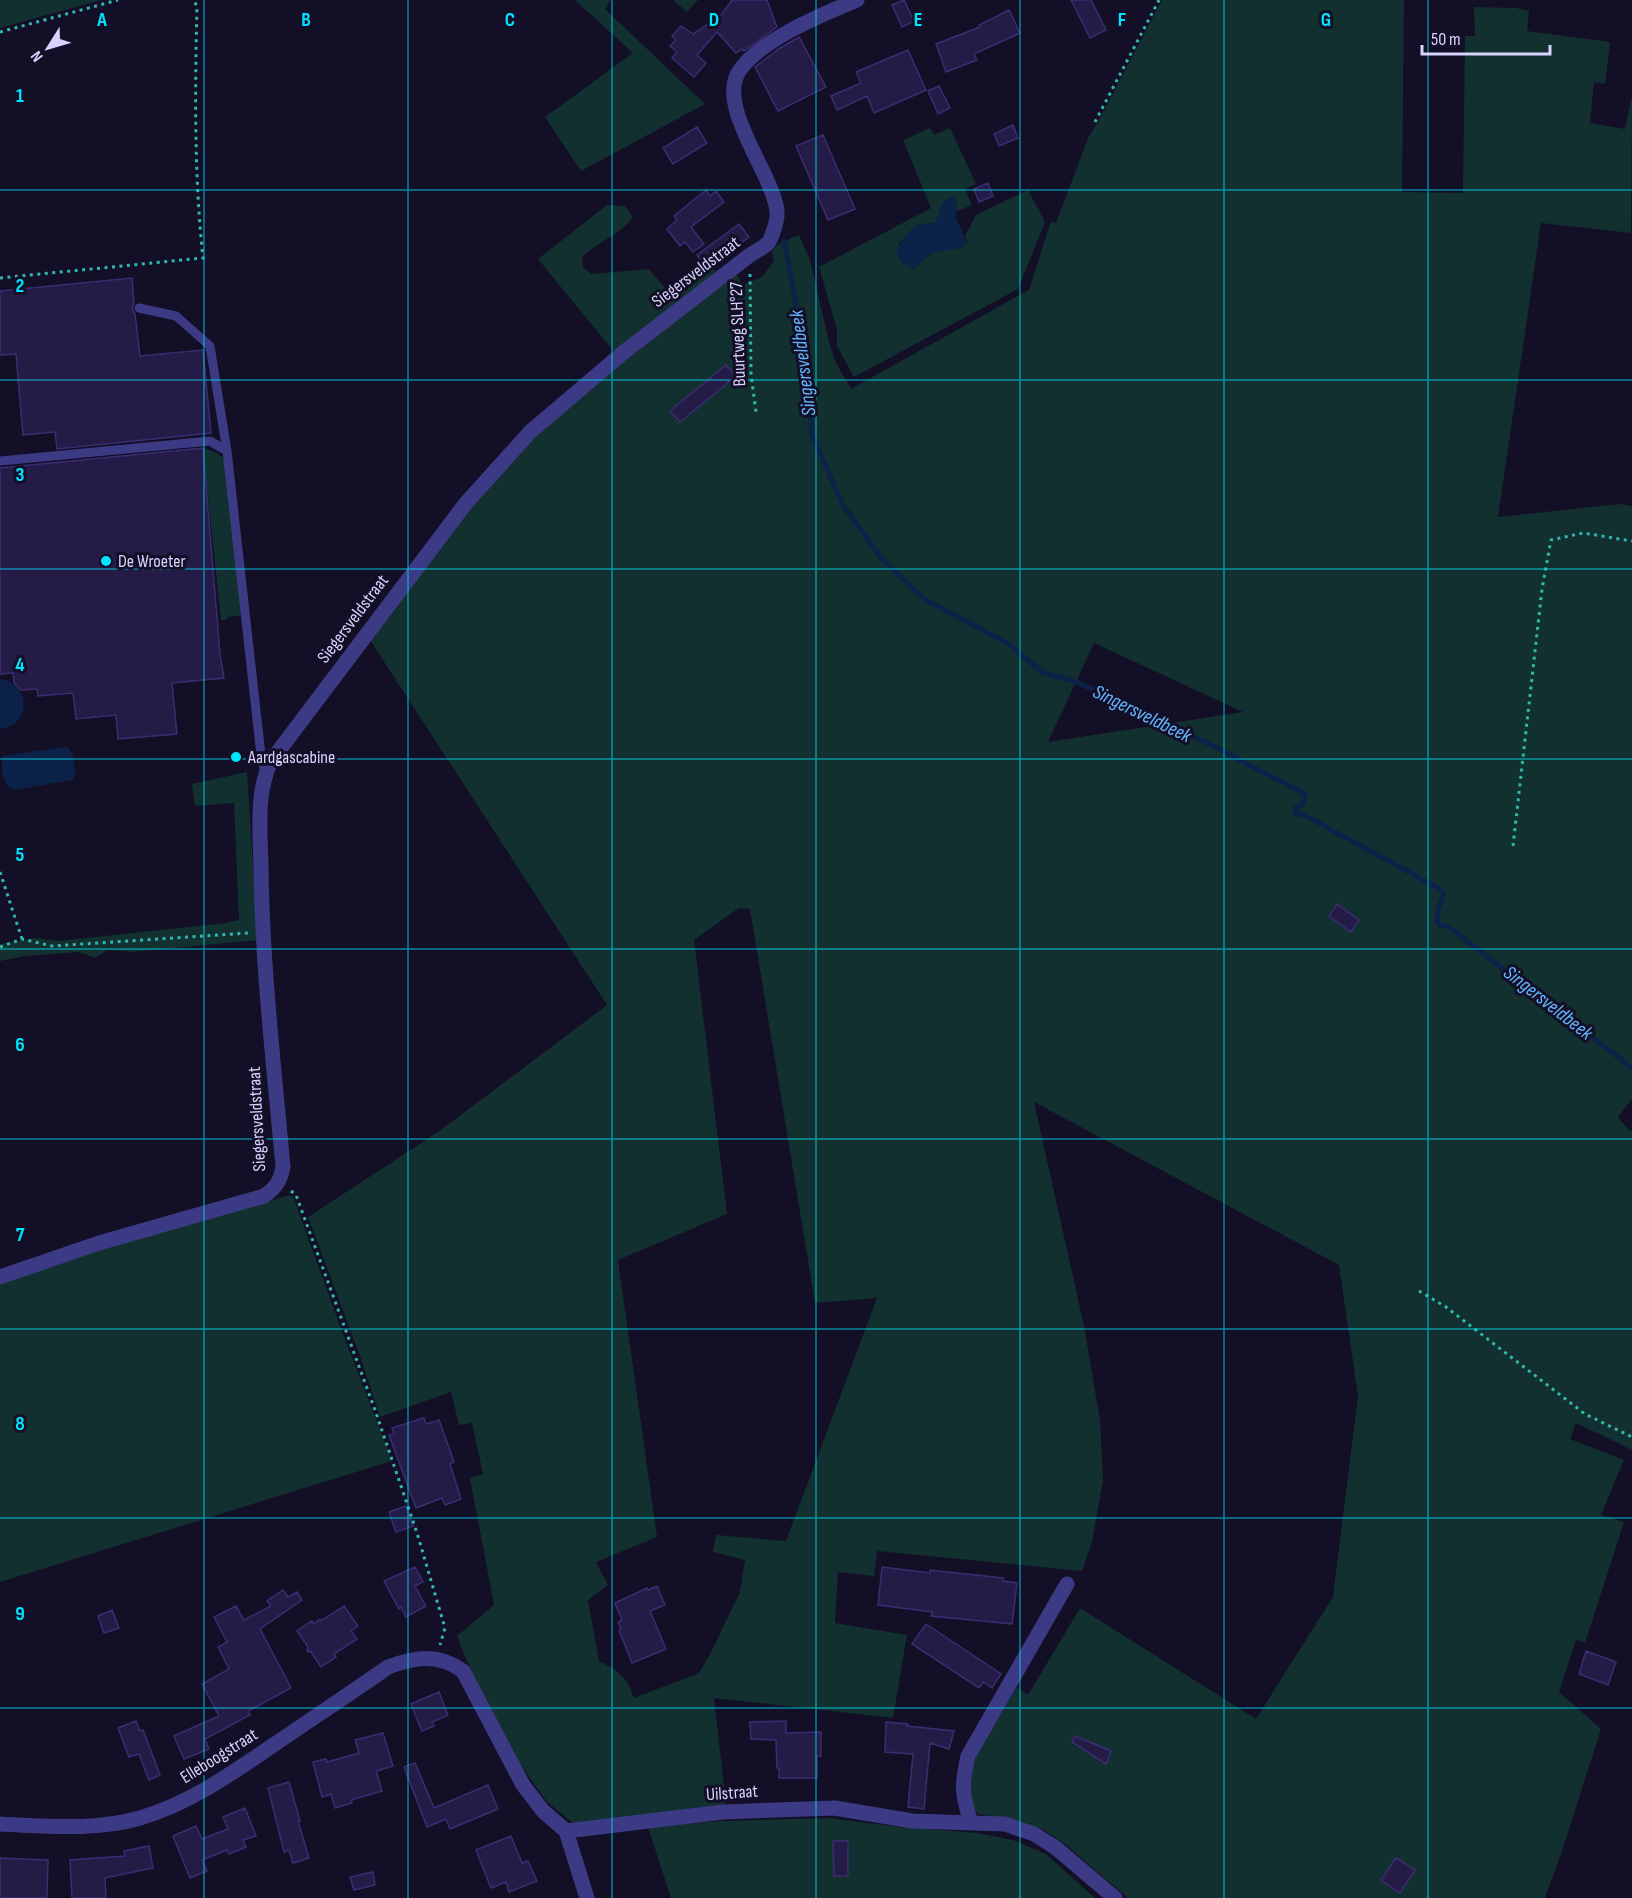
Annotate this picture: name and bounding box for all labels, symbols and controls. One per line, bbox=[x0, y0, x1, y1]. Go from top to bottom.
text: A bbox=[96, 8, 107, 32]
text: B bbox=[301, 8, 311, 32]
text: C bbox=[505, 8, 515, 32]
text: D bbox=[709, 8, 719, 32]
text: E bbox=[914, 8, 922, 32]
text: F bbox=[1118, 8, 1126, 32]
text: G bbox=[1321, 8, 1331, 32]
north arrow bbox=[18, 18, 78, 78]
scale bar bbox=[1422, 18, 1550, 56]
text: 50 m bbox=[1431, 29, 1461, 50]
text: N bbox=[27, 47, 47, 65]
text: 1 bbox=[16, 84, 24, 108]
street label: Siegersveldstraat bbox=[648, 232, 745, 312]
text: 2 bbox=[16, 274, 24, 298]
street label: Buurtweg SLH°27 bbox=[726, 280, 750, 387]
water label: Singersveldbeek bbox=[785, 308, 821, 417]
text: 3 bbox=[16, 463, 25, 487]
place label: De Wroeter bbox=[118, 551, 186, 572]
marker: De Wroeter bbox=[99, 554, 113, 568]
street label: Siegersveldstraat bbox=[313, 570, 393, 667]
text: 4 bbox=[15, 653, 25, 677]
water label: Singersveldbeek bbox=[1089, 680, 1196, 748]
place label: Aardgascabine bbox=[247, 747, 335, 768]
marker: Aardgascabine bbox=[229, 750, 243, 764]
text: 5 bbox=[16, 843, 25, 867]
water label: Singersveldbeek bbox=[1499, 961, 1598, 1046]
text: 6 bbox=[15, 1033, 25, 1057]
street label: Siegersveldstraat bbox=[244, 1065, 270, 1172]
text: 7 bbox=[16, 1223, 25, 1247]
text: 8 bbox=[15, 1412, 25, 1436]
text: 9 bbox=[15, 1602, 25, 1626]
street label: Elleboogstraat bbox=[177, 1724, 262, 1788]
street label: Uilstraat bbox=[705, 1781, 759, 1805]

